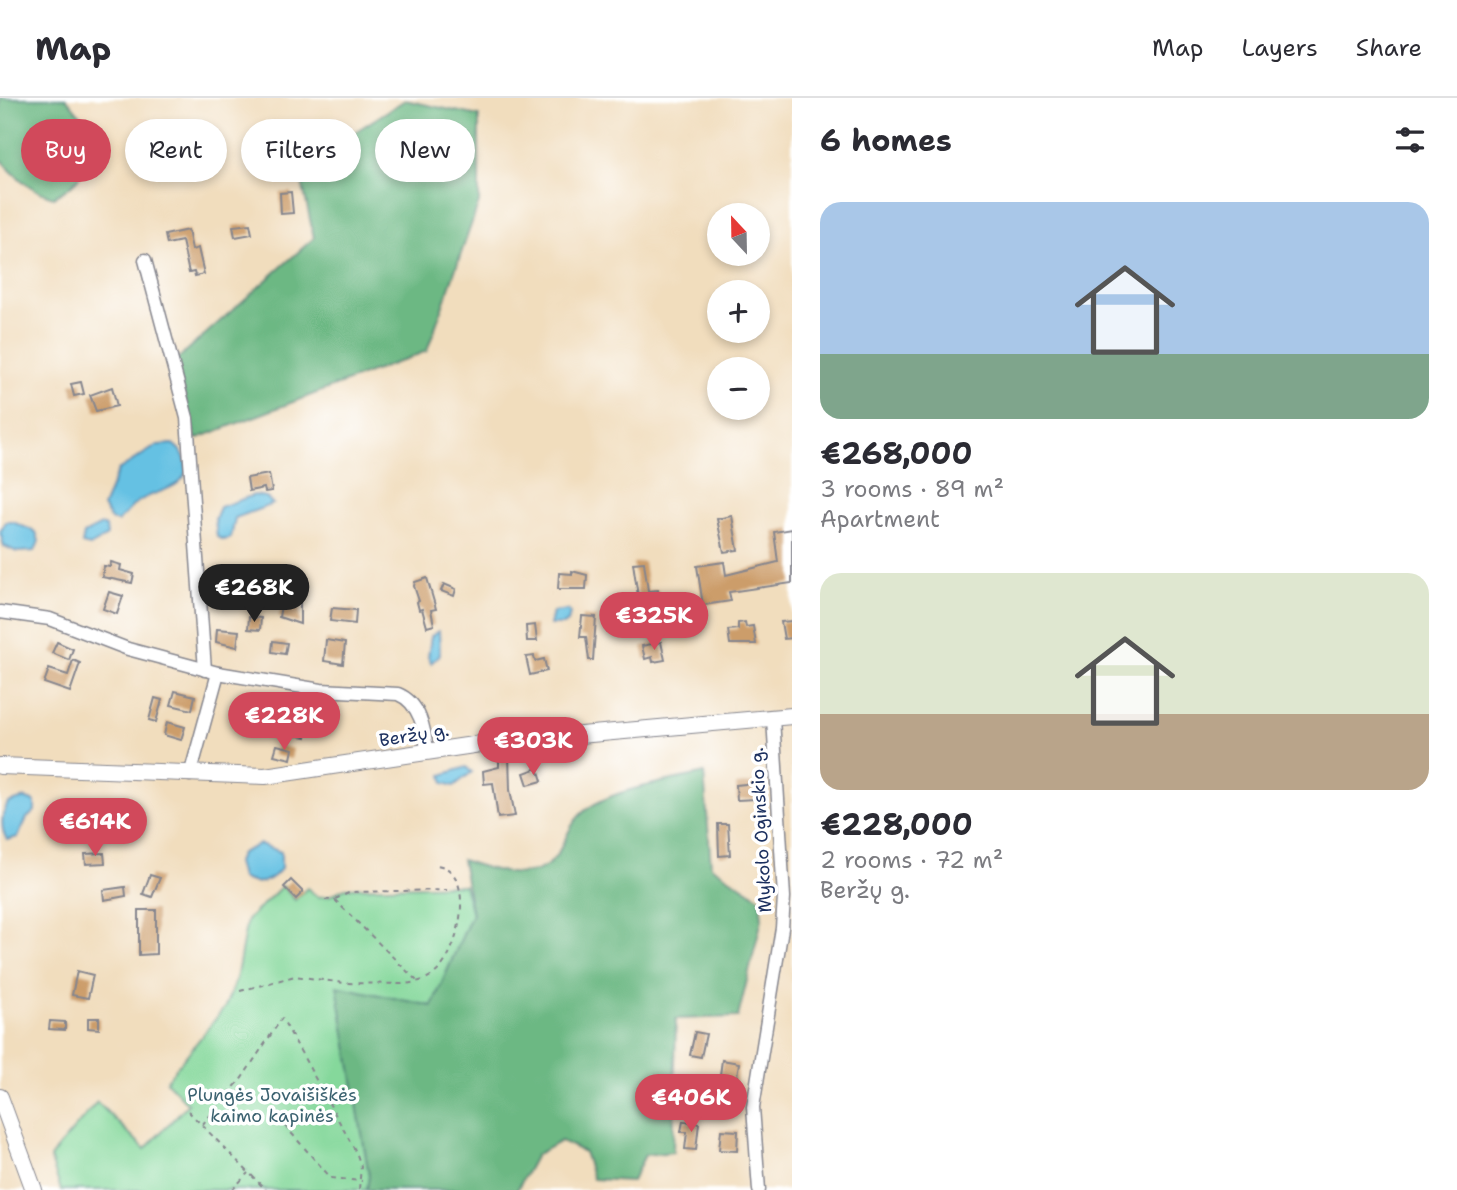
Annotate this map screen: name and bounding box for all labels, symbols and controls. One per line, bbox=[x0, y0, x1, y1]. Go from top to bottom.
text: Map bbox=[35, 26, 111, 71]
text: Map bbox=[1152, 32, 1203, 64]
text: Layers bbox=[1241, 32, 1318, 64]
text: Share bbox=[1356, 32, 1422, 64]
chip: Buy bbox=[21, 119, 111, 182]
chip: Rent bbox=[125, 119, 227, 182]
chip: Filters bbox=[241, 119, 361, 182]
chip: New bbox=[375, 119, 475, 182]
text: 6 homes bbox=[820, 120, 952, 161]
icon: filters bbox=[1391, 121, 1429, 159]
north arrow bbox=[707, 203, 770, 266]
map controls bbox=[707, 203, 770, 420]
icon: home bbox=[1062, 247, 1188, 373]
button: + bbox=[707, 280, 770, 343]
button: − bbox=[707, 357, 770, 420]
text: €268,000 bbox=[820, 433, 973, 474]
text: 3 rooms · 89 m² bbox=[820, 474, 1004, 504]
text: Apartment bbox=[820, 504, 940, 534]
pin: €268K bbox=[205, 564, 303, 624]
text: €268K bbox=[214, 572, 294, 602]
pin: €325K bbox=[605, 592, 703, 652]
text: €325K bbox=[615, 600, 693, 630]
icon: home bbox=[1062, 618, 1188, 744]
pin: €228K bbox=[235, 692, 333, 752]
text: €228K bbox=[244, 700, 324, 730]
street label: Beržų g. bbox=[377, 718, 451, 752]
pin: €303K bbox=[484, 718, 582, 777]
text: €303K bbox=[493, 725, 573, 755]
street label: Mykolo Oginskio g. bbox=[745, 747, 777, 913]
pin: €614K bbox=[46, 798, 144, 858]
text: €228,000 bbox=[820, 804, 973, 845]
text: €614K bbox=[59, 806, 131, 836]
text: 2 rooms · 72 m² bbox=[820, 845, 1003, 875]
text: Beržų g. bbox=[820, 875, 910, 905]
pin: €406K bbox=[642, 1074, 740, 1134]
text: €406K bbox=[651, 1082, 731, 1112]
park label: Plungės Jovaišiškės kaimo kapinės bbox=[187, 1083, 357, 1128]

